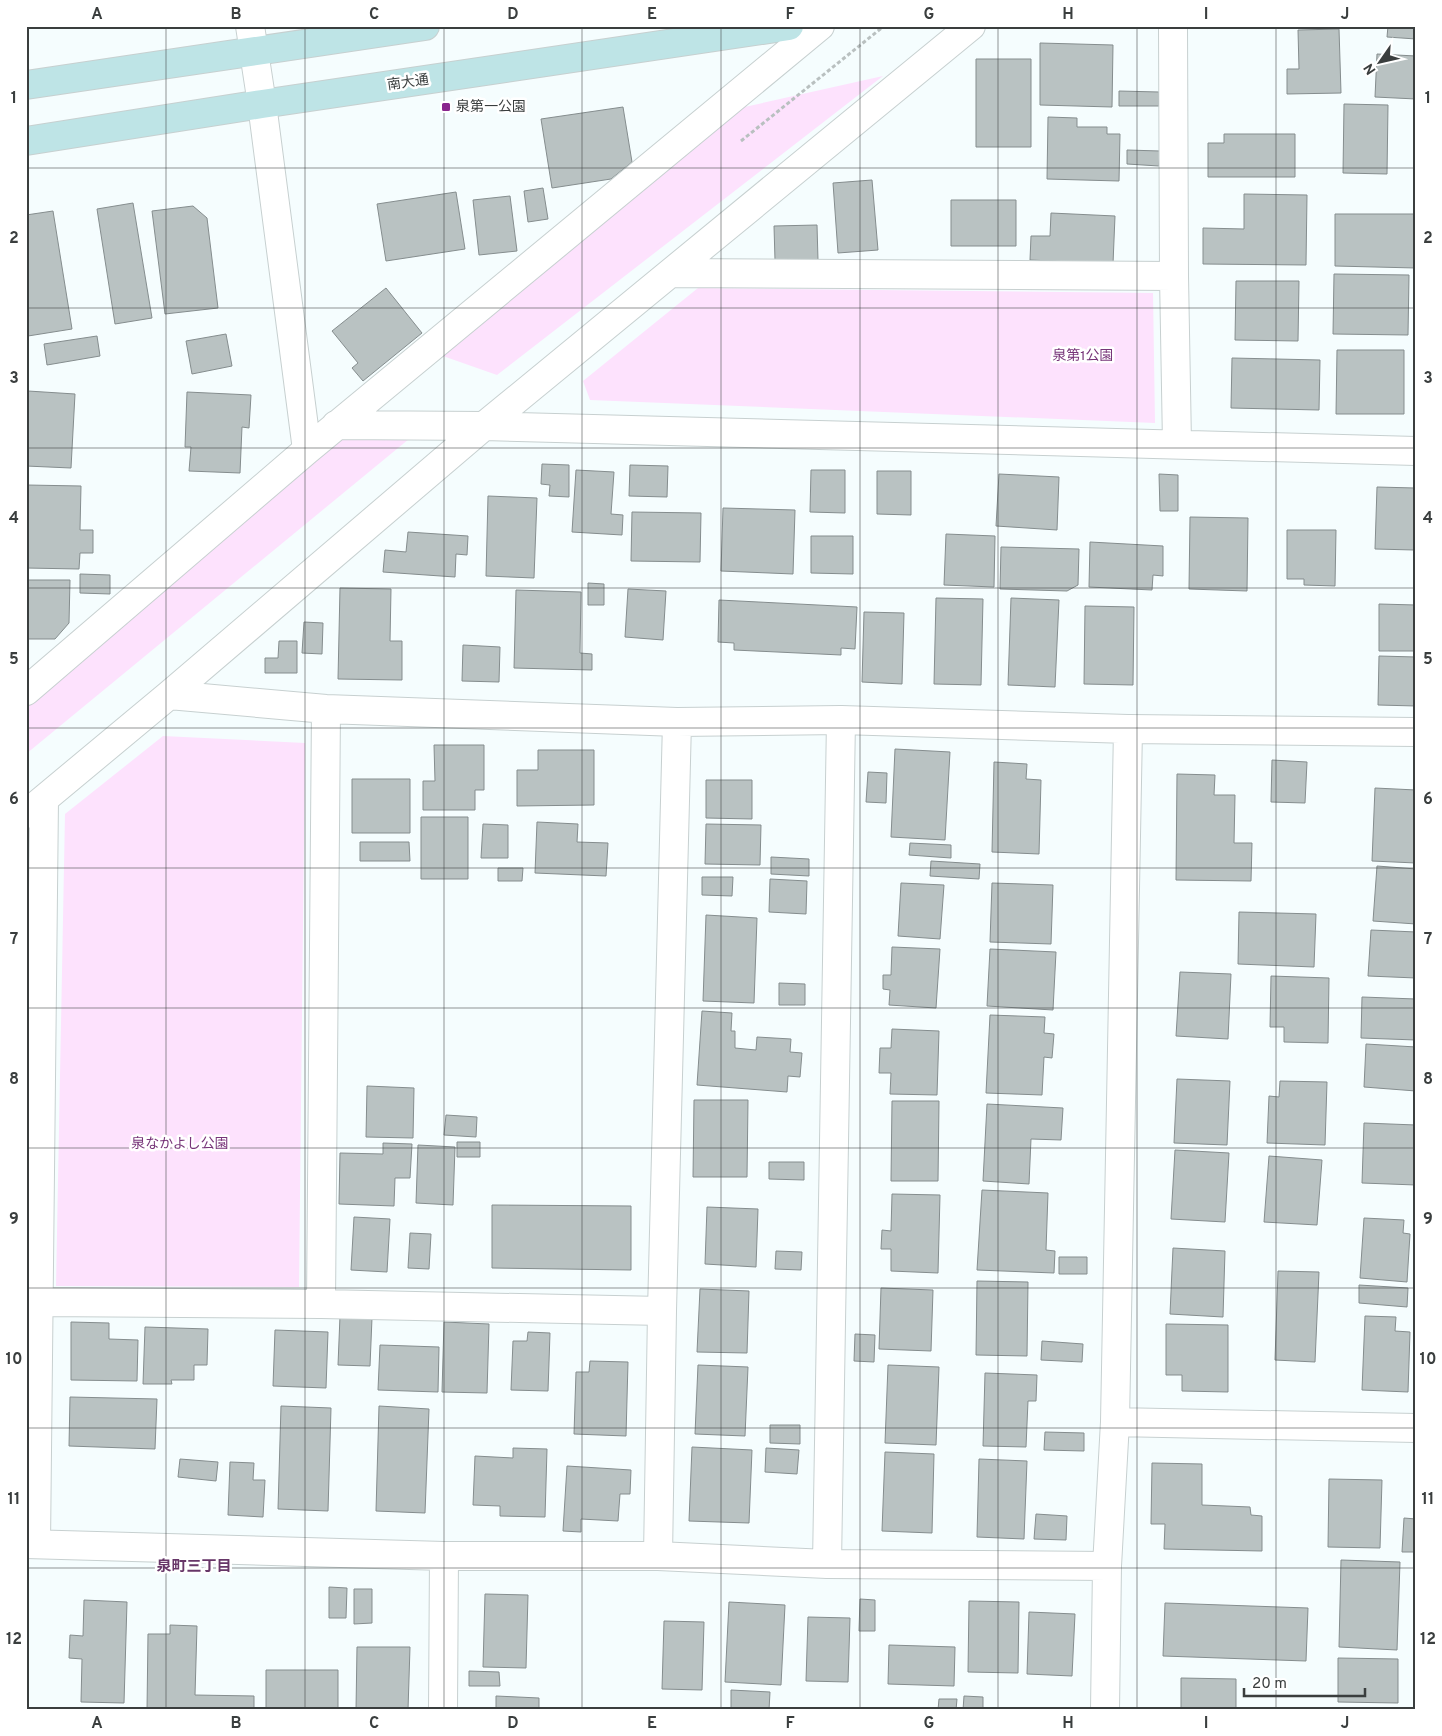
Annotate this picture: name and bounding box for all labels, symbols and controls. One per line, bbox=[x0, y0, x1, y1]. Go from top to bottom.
text: A bbox=[91, 5, 103, 25]
text: B bbox=[230, 5, 242, 25]
text: C bbox=[369, 5, 379, 25]
text: D bbox=[507, 5, 519, 25]
text: E bbox=[647, 5, 657, 25]
text: F bbox=[785, 5, 795, 25]
text: G bbox=[924, 5, 934, 25]
text: H bbox=[1062, 5, 1074, 25]
text: I bbox=[1204, 5, 1208, 25]
text: J bbox=[1341, 5, 1349, 25]
north arrow bbox=[1354, 38, 1404, 88]
text: N bbox=[1361, 60, 1380, 77]
street label: 南大通 bbox=[386, 72, 430, 94]
text: 1 bbox=[11, 89, 17, 109]
text: 1 bbox=[1425, 89, 1431, 109]
place label: 泉第一公園 bbox=[456, 98, 526, 116]
marker: 泉第一公園 bbox=[440, 101, 452, 113]
text: 2 bbox=[9, 229, 19, 249]
text: 2 bbox=[1423, 229, 1433, 249]
park label: 泉第1公園 bbox=[1052, 347, 1114, 365]
text: 3 bbox=[9, 369, 19, 389]
text: 3 bbox=[1423, 369, 1433, 389]
text: 4 bbox=[9, 509, 19, 529]
text: 4 bbox=[1423, 509, 1433, 529]
text: 5 bbox=[9, 650, 19, 670]
text: 5 bbox=[1423, 650, 1433, 670]
text: 6 bbox=[9, 790, 19, 810]
text: 6 bbox=[1423, 790, 1433, 810]
text: 7 bbox=[10, 930, 18, 950]
text: 7 bbox=[1424, 930, 1432, 950]
text: 8 bbox=[9, 1070, 19, 1090]
text: 8 bbox=[1423, 1070, 1433, 1090]
park label: 泉なかよし公園 bbox=[131, 1135, 229, 1153]
text: 9 bbox=[9, 1210, 19, 1230]
text: 9 bbox=[1423, 1210, 1433, 1230]
text: 10 bbox=[6, 1350, 22, 1370]
text: 10 bbox=[1420, 1350, 1436, 1370]
text: 11 bbox=[8, 1490, 20, 1510]
text: 11 bbox=[1422, 1490, 1434, 1510]
district label: 泉町三丁目 bbox=[156, 1558, 232, 1577]
text: 12 bbox=[6, 1630, 22, 1650]
text: 12 bbox=[1420, 1630, 1436, 1650]
scale bar bbox=[1244, 1666, 1366, 1698]
text: 20 m bbox=[1252, 1675, 1287, 1694]
text: A bbox=[91, 1714, 103, 1734]
text: B bbox=[230, 1714, 242, 1734]
text: C bbox=[369, 1714, 379, 1734]
text: D bbox=[507, 1714, 519, 1734]
text: E bbox=[647, 1714, 657, 1734]
text: F bbox=[785, 1714, 795, 1734]
text: G bbox=[924, 1714, 934, 1734]
text: H bbox=[1062, 1714, 1074, 1734]
text: I bbox=[1204, 1714, 1208, 1734]
text: J bbox=[1341, 1714, 1349, 1734]

